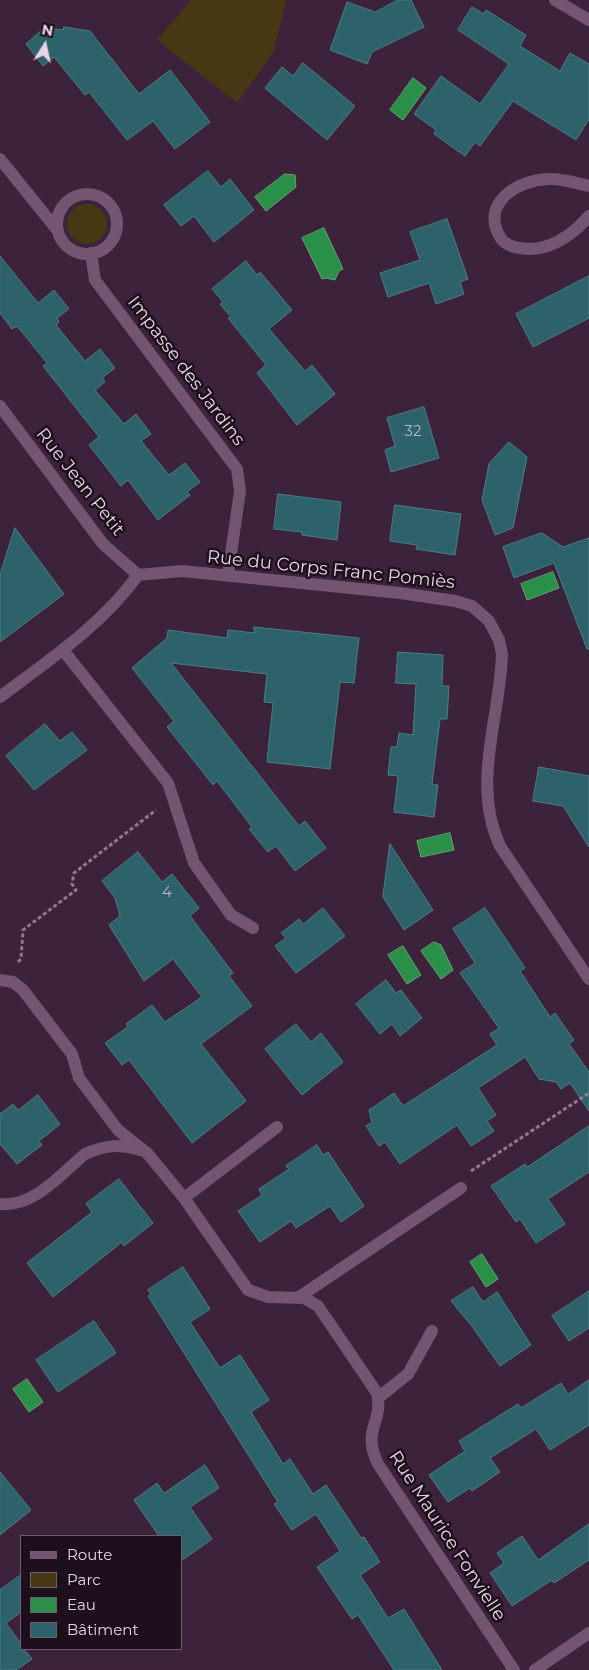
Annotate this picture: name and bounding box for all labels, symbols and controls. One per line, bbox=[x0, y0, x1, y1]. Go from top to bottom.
north arrow bbox=[20, 20, 70, 70]
text: N bbox=[40, 20, 55, 40]
street label: Impasse des Jardins bbox=[123, 292, 249, 450]
house number: 32 bbox=[405, 423, 421, 441]
street label: Rue Jean Petit bbox=[31, 424, 129, 540]
street label: Rue du Corps Franc Pomiès bbox=[206, 546, 456, 594]
house number: 4 bbox=[162, 884, 172, 902]
street label: Rue Maurice Fonvielle bbox=[384, 1447, 510, 1625]
legend bbox=[20, 1535, 182, 1650]
text: Route bbox=[67, 1545, 112, 1564]
text: Parc bbox=[67, 1570, 101, 1589]
text: Eau bbox=[67, 1595, 96, 1614]
text: Bâtiment bbox=[67, 1620, 139, 1639]

